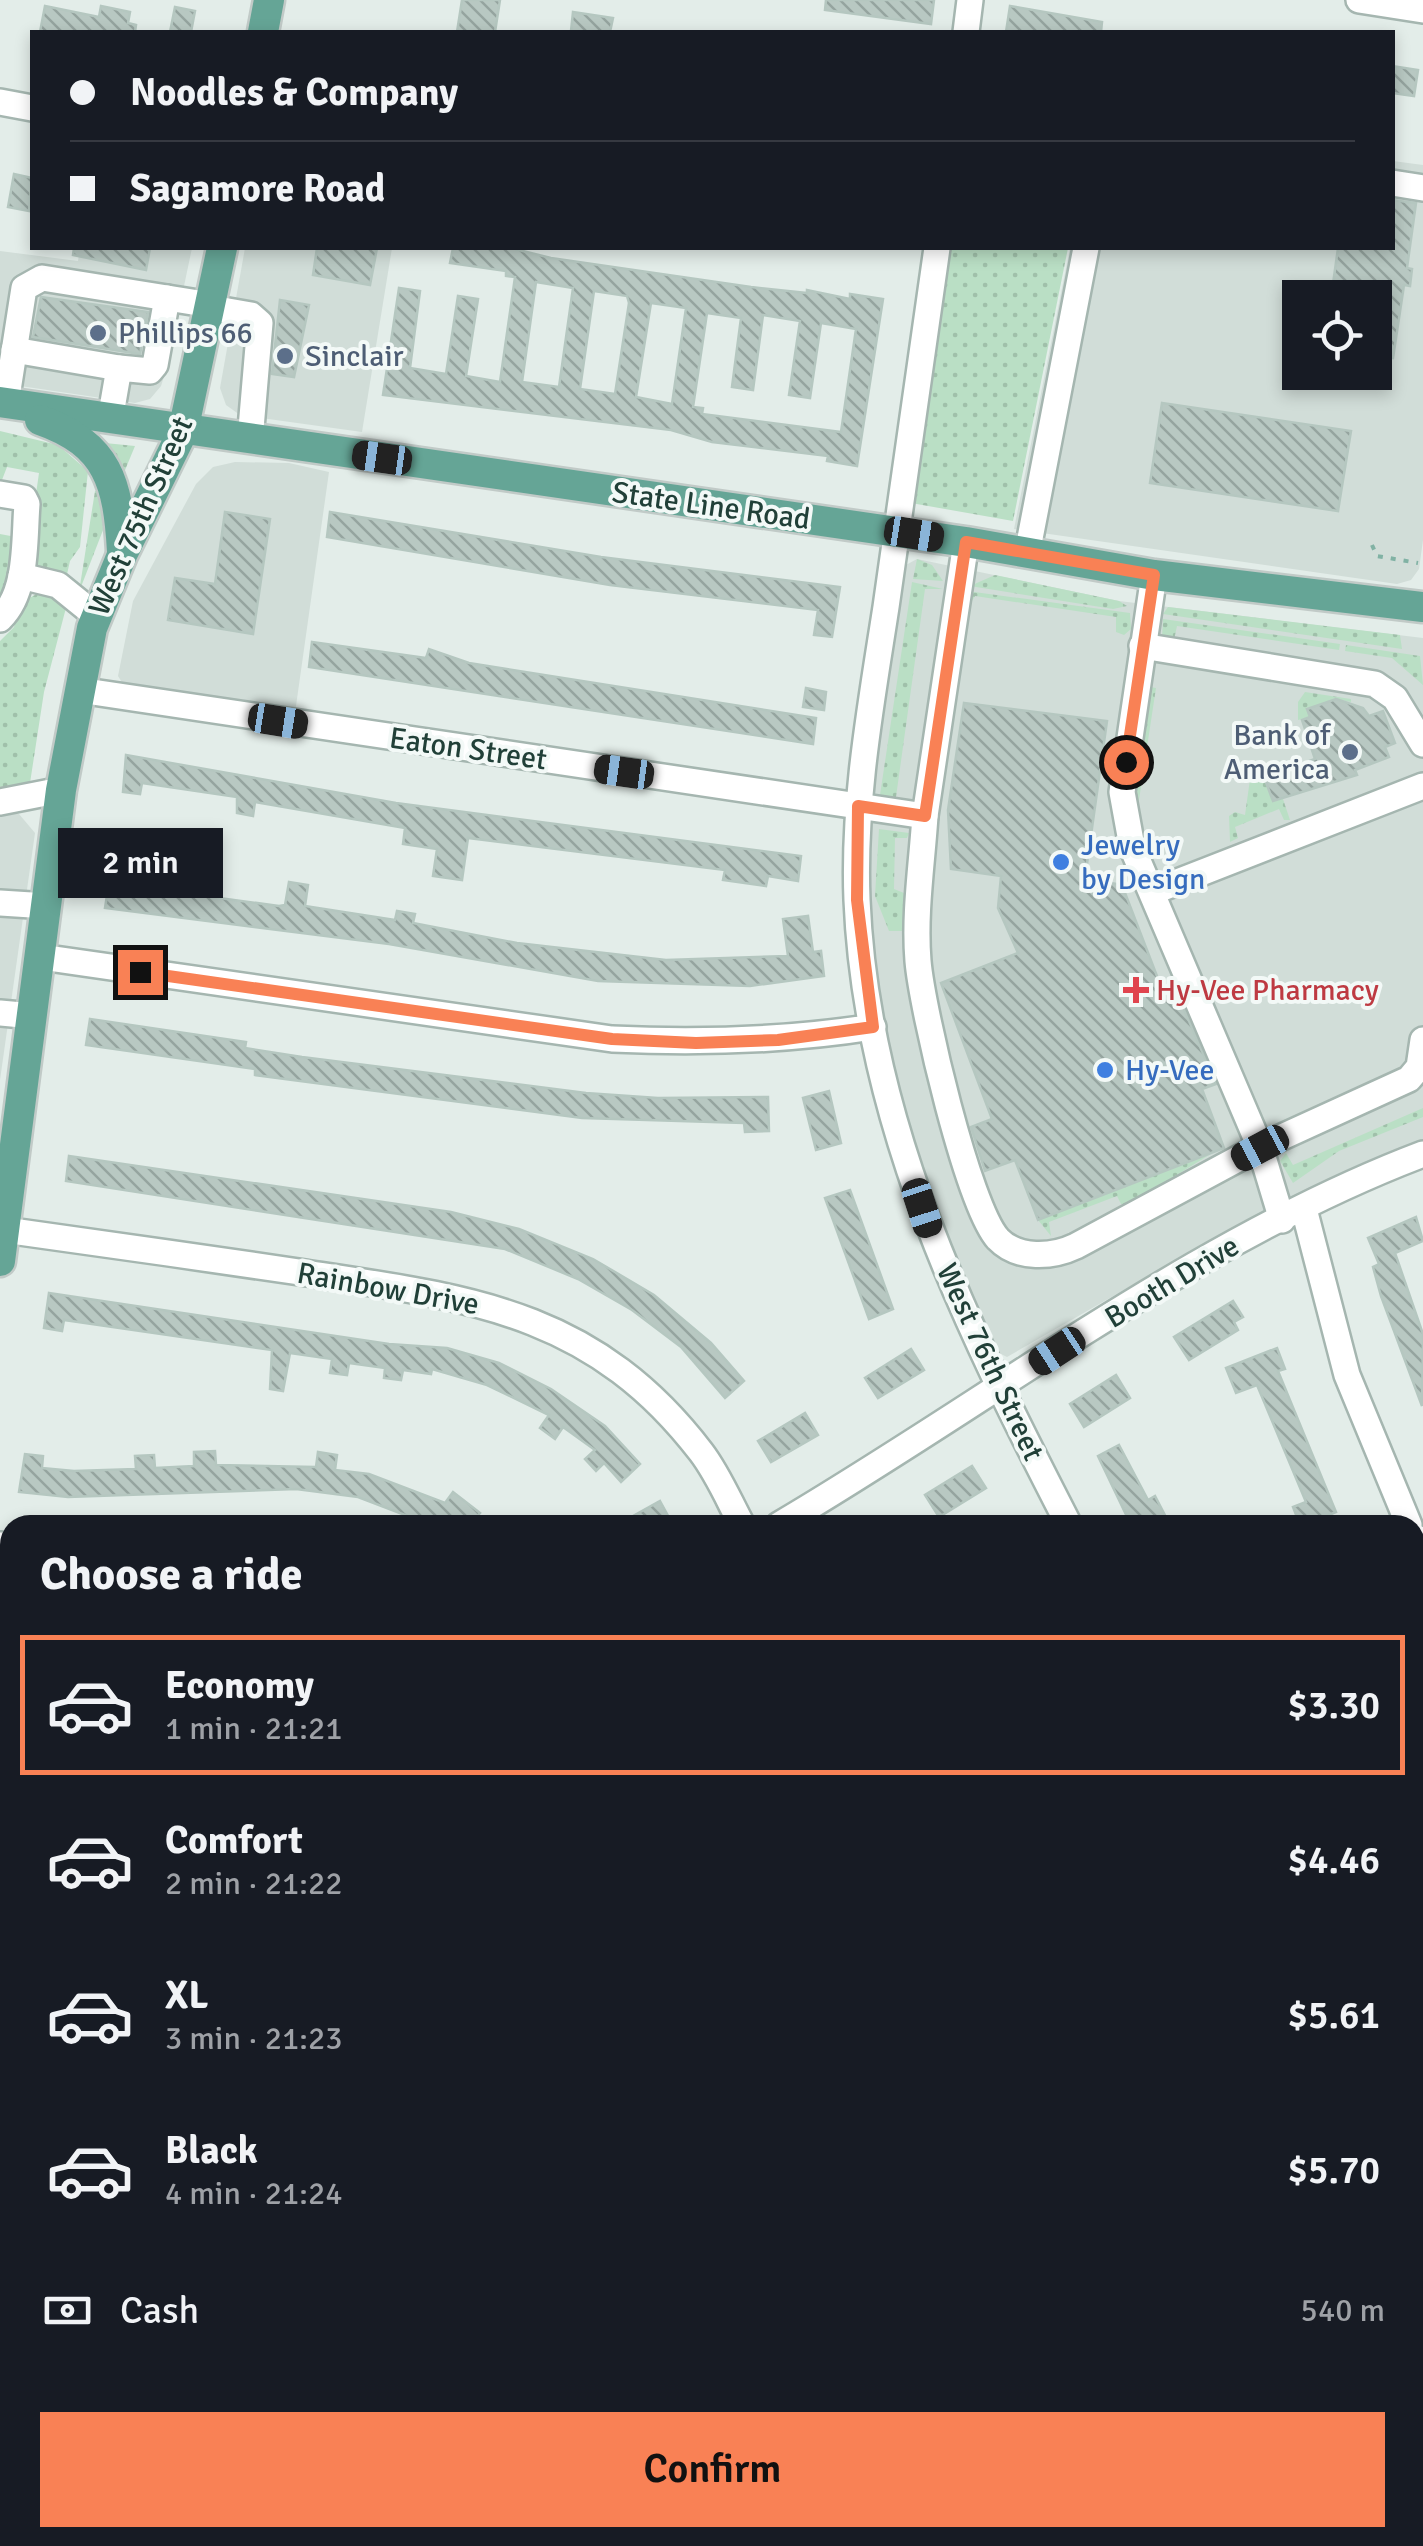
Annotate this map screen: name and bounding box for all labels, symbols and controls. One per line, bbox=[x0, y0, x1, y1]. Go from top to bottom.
text: Noodles & Company bbox=[130, 69, 458, 116]
text: Sagamore Road bbox=[130, 165, 385, 212]
map controls bbox=[1282, 280, 1392, 390]
button: locate bbox=[1282, 280, 1392, 390]
place label: Phillips 66 bbox=[118, 315, 253, 352]
marker: Phillips 66 bbox=[87, 322, 109, 344]
place label: Sinclair bbox=[305, 338, 404, 375]
marker: Sinclair bbox=[274, 345, 296, 367]
street label: West 75th Street bbox=[81, 411, 201, 621]
car bbox=[350, 439, 414, 477]
street label: State Line Road bbox=[610, 474, 812, 538]
car bbox=[882, 514, 946, 554]
car bbox=[246, 701, 310, 741]
place label: Bank of America bbox=[1224, 717, 1332, 788]
street label: Eaton Street bbox=[387, 720, 549, 778]
route start bbox=[1104, 740, 1149, 785]
marker: Bank of America bbox=[1339, 741, 1361, 763]
car bbox=[592, 753, 656, 791]
callout: 2 min bbox=[58, 827, 222, 897]
place label: Jewelry by Design bbox=[1081, 827, 1205, 898]
text: 2 min bbox=[102, 843, 179, 882]
marker: Jewelry by Design bbox=[1050, 851, 1072, 873]
route end bbox=[118, 950, 163, 995]
place label: Hy-Vee Pharmacy bbox=[1156, 972, 1379, 1009]
marker: Hy-Vee Pharmacy bbox=[1125, 979, 1147, 1001]
place label: Hy-Vee bbox=[1125, 1052, 1215, 1089]
marker: Hy-Vee bbox=[1094, 1059, 1116, 1081]
car bbox=[1226, 1121, 1294, 1175]
car bbox=[898, 1175, 946, 1241]
street label: Booth Drive bbox=[1098, 1228, 1246, 1336]
street label: Rainbow Drive bbox=[294, 1255, 482, 1323]
street label: West 76th Street bbox=[928, 1257, 1052, 1467]
car bbox=[1024, 1322, 1090, 1380]
text: Choose a ride bbox=[40, 1547, 303, 1602]
icon: car bbox=[45, 1660, 135, 1750]
text: Economy bbox=[165, 1662, 314, 1709]
text: $3.30 bbox=[1287, 1682, 1380, 1729]
text: 1 min · 21:21 bbox=[165, 1709, 343, 1748]
icon: car bbox=[45, 1815, 135, 1905]
text: Comfort bbox=[165, 1817, 303, 1864]
text: $4.46 bbox=[1287, 1837, 1380, 1884]
text: 2 min · 21:22 bbox=[165, 1864, 343, 1903]
icon: car bbox=[45, 1970, 135, 2060]
text: XL bbox=[165, 1972, 208, 2019]
text: $5.61 bbox=[1287, 1992, 1380, 2039]
text: 3 min · 21:23 bbox=[165, 2019, 343, 2058]
icon: car bbox=[45, 2125, 135, 2215]
text: Black bbox=[165, 2127, 258, 2174]
text: $5.70 bbox=[1287, 2147, 1380, 2194]
text: 4 min · 21:24 bbox=[165, 2174, 343, 2213]
icon: cash bbox=[40, 2283, 95, 2338]
text: Cash bbox=[120, 2287, 199, 2334]
text: 540 m bbox=[1301, 2291, 1385, 2330]
button: Confirm bbox=[40, 2412, 1385, 2527]

